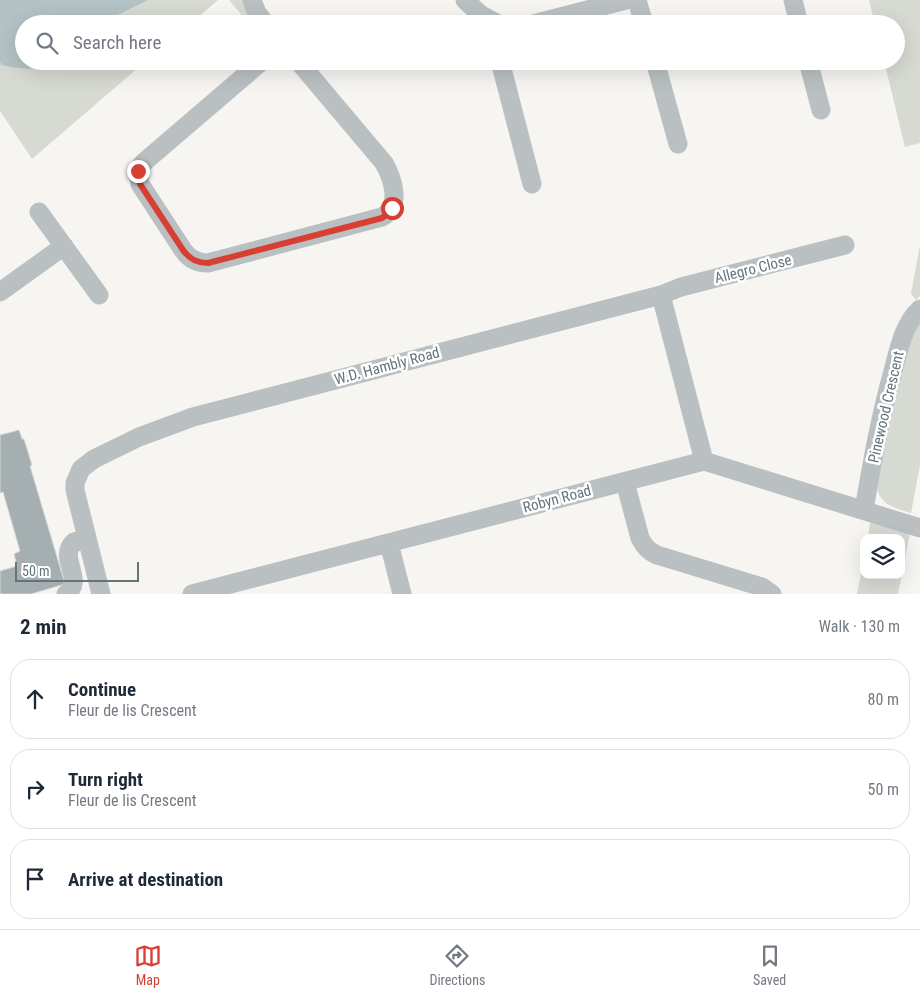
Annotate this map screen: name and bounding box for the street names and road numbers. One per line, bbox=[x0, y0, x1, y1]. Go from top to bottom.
street label: Allegro Close bbox=[713, 251, 793, 287]
street label: W.D. Hambly Road bbox=[332, 343, 442, 389]
street label: Pinewood Crescent bbox=[864, 349, 908, 465]
street label: Robyn Road bbox=[521, 481, 593, 517]

